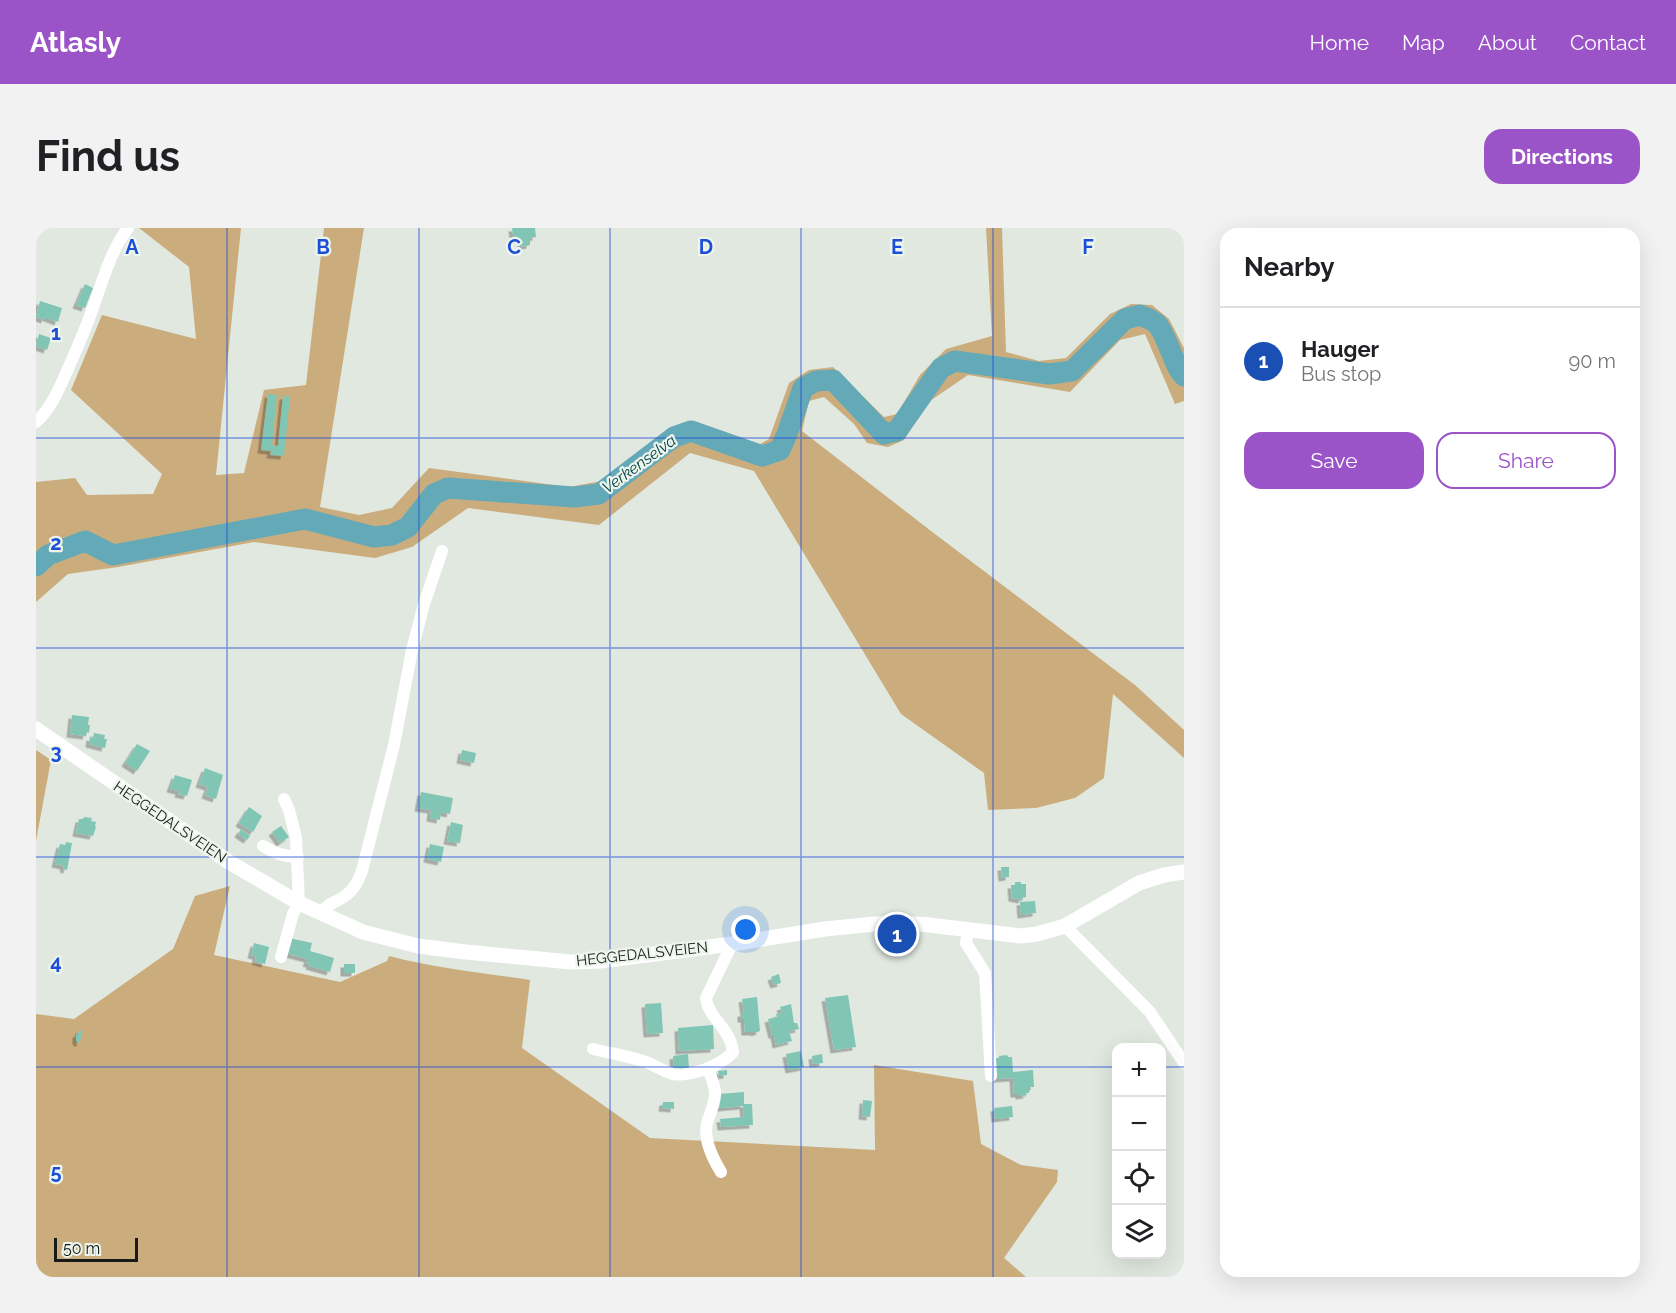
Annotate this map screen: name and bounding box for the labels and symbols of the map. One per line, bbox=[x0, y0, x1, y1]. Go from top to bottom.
text: A bbox=[125, 235, 139, 259]
text: B bbox=[316, 235, 330, 259]
text: C bbox=[507, 235, 521, 259]
text: D bbox=[699, 235, 713, 259]
text: E bbox=[891, 235, 903, 259]
text: F bbox=[1082, 235, 1094, 259]
text: 1 bbox=[51, 321, 61, 345]
water label: Verkenselva bbox=[598, 431, 680, 497]
text: 2 bbox=[50, 531, 62, 555]
text: 3 bbox=[50, 740, 62, 764]
street label: HEGGEDALSVEIEN bbox=[110, 778, 230, 866]
pin: 1 bbox=[878, 912, 916, 956]
your location bbox=[731, 915, 760, 944]
street label: HEGGEDALSVEIEN bbox=[575, 938, 709, 970]
text: 4 bbox=[50, 950, 62, 974]
text: 5 bbox=[50, 1160, 62, 1184]
scale bar bbox=[54, 1235, 138, 1262]

